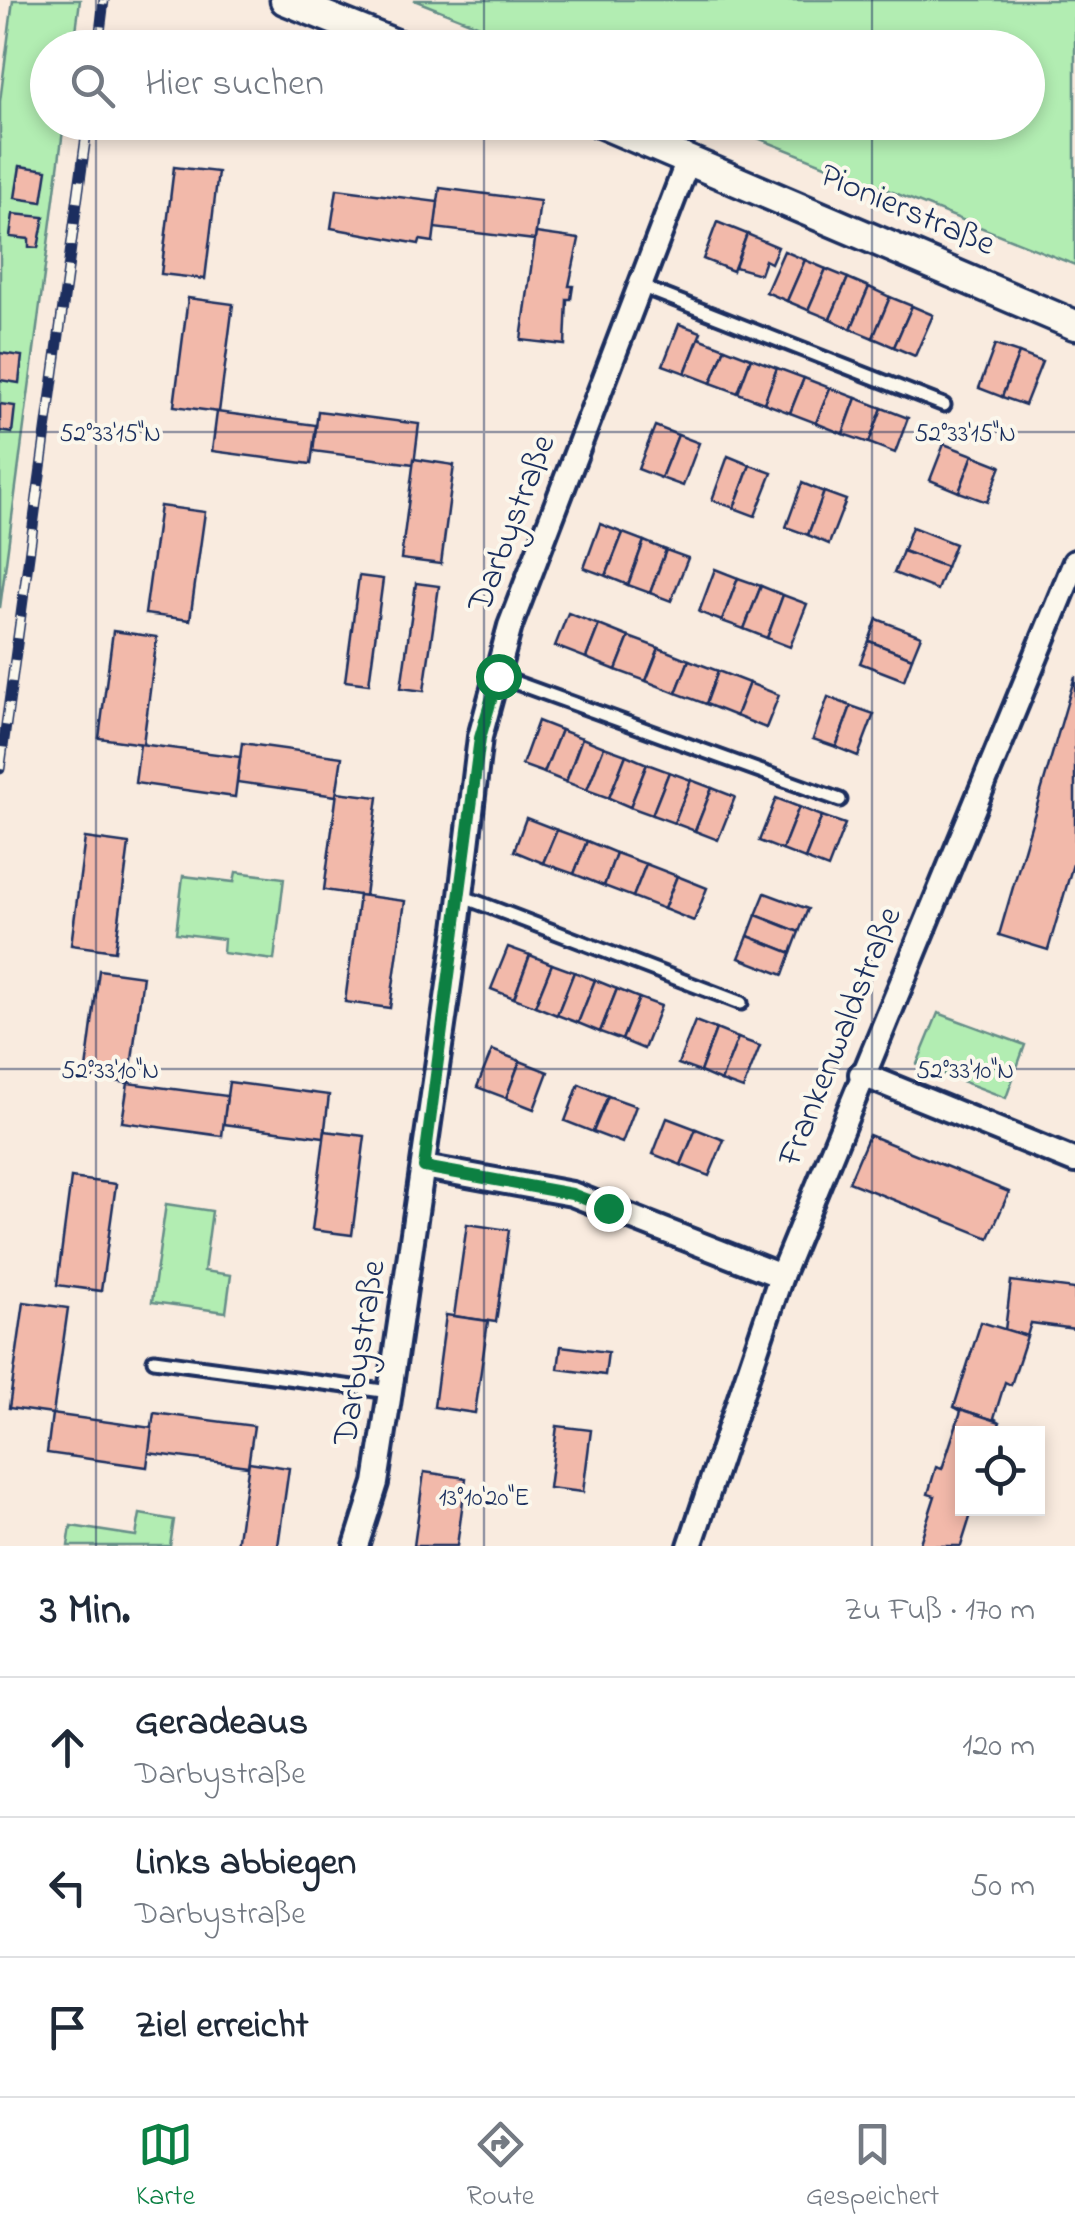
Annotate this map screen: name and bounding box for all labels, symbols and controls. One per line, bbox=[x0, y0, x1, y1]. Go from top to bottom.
search box bbox=[30, 30, 1045, 140]
text: Hier suchen bbox=[145, 57, 324, 113]
icon: search bbox=[65, 58, 120, 113]
street label: Pionierstraße bbox=[811, 151, 1003, 271]
text: 52°33'15"N bbox=[59, 417, 161, 453]
text: 52°33'15"N bbox=[914, 417, 1016, 453]
street label: Darbystraße bbox=[455, 427, 570, 621]
route start bbox=[476, 654, 522, 700]
street label: Frankenwaldstraße bbox=[765, 899, 916, 1175]
text: 52°33'10"N bbox=[61, 1054, 159, 1090]
text: 52°33'10"N bbox=[916, 1054, 1014, 1090]
route end bbox=[586, 1186, 632, 1232]
street label: Darbystraße bbox=[321, 1257, 401, 1450]
map controls bbox=[955, 1426, 1045, 1516]
button: locate bbox=[955, 1426, 1045, 1516]
text: 13°10'20"E bbox=[439, 1481, 529, 1517]
text: 3 Min. bbox=[40, 1581, 130, 1642]
text: Zu Fuß · 170 m bbox=[844, 1588, 1035, 1635]
text: Geradeaus bbox=[135, 1696, 308, 1752]
icon: ahead bbox=[40, 1720, 95, 1775]
text: 120 m bbox=[962, 1724, 1035, 1771]
text: Darbystraße bbox=[135, 1752, 306, 1799]
text: Links abbiegen bbox=[135, 1836, 356, 1892]
icon: left bbox=[40, 1860, 95, 1915]
text: 50 m bbox=[970, 1864, 1035, 1911]
text: Darbystraße bbox=[135, 1892, 306, 1939]
text: Ziel erreicht bbox=[135, 1999, 308, 2055]
icon: arrive bbox=[40, 2000, 95, 2055]
tab: Karte bbox=[136, 2117, 195, 2218]
tab: Route bbox=[466, 2117, 534, 2218]
tab: Gespeichert bbox=[806, 2117, 939, 2218]

